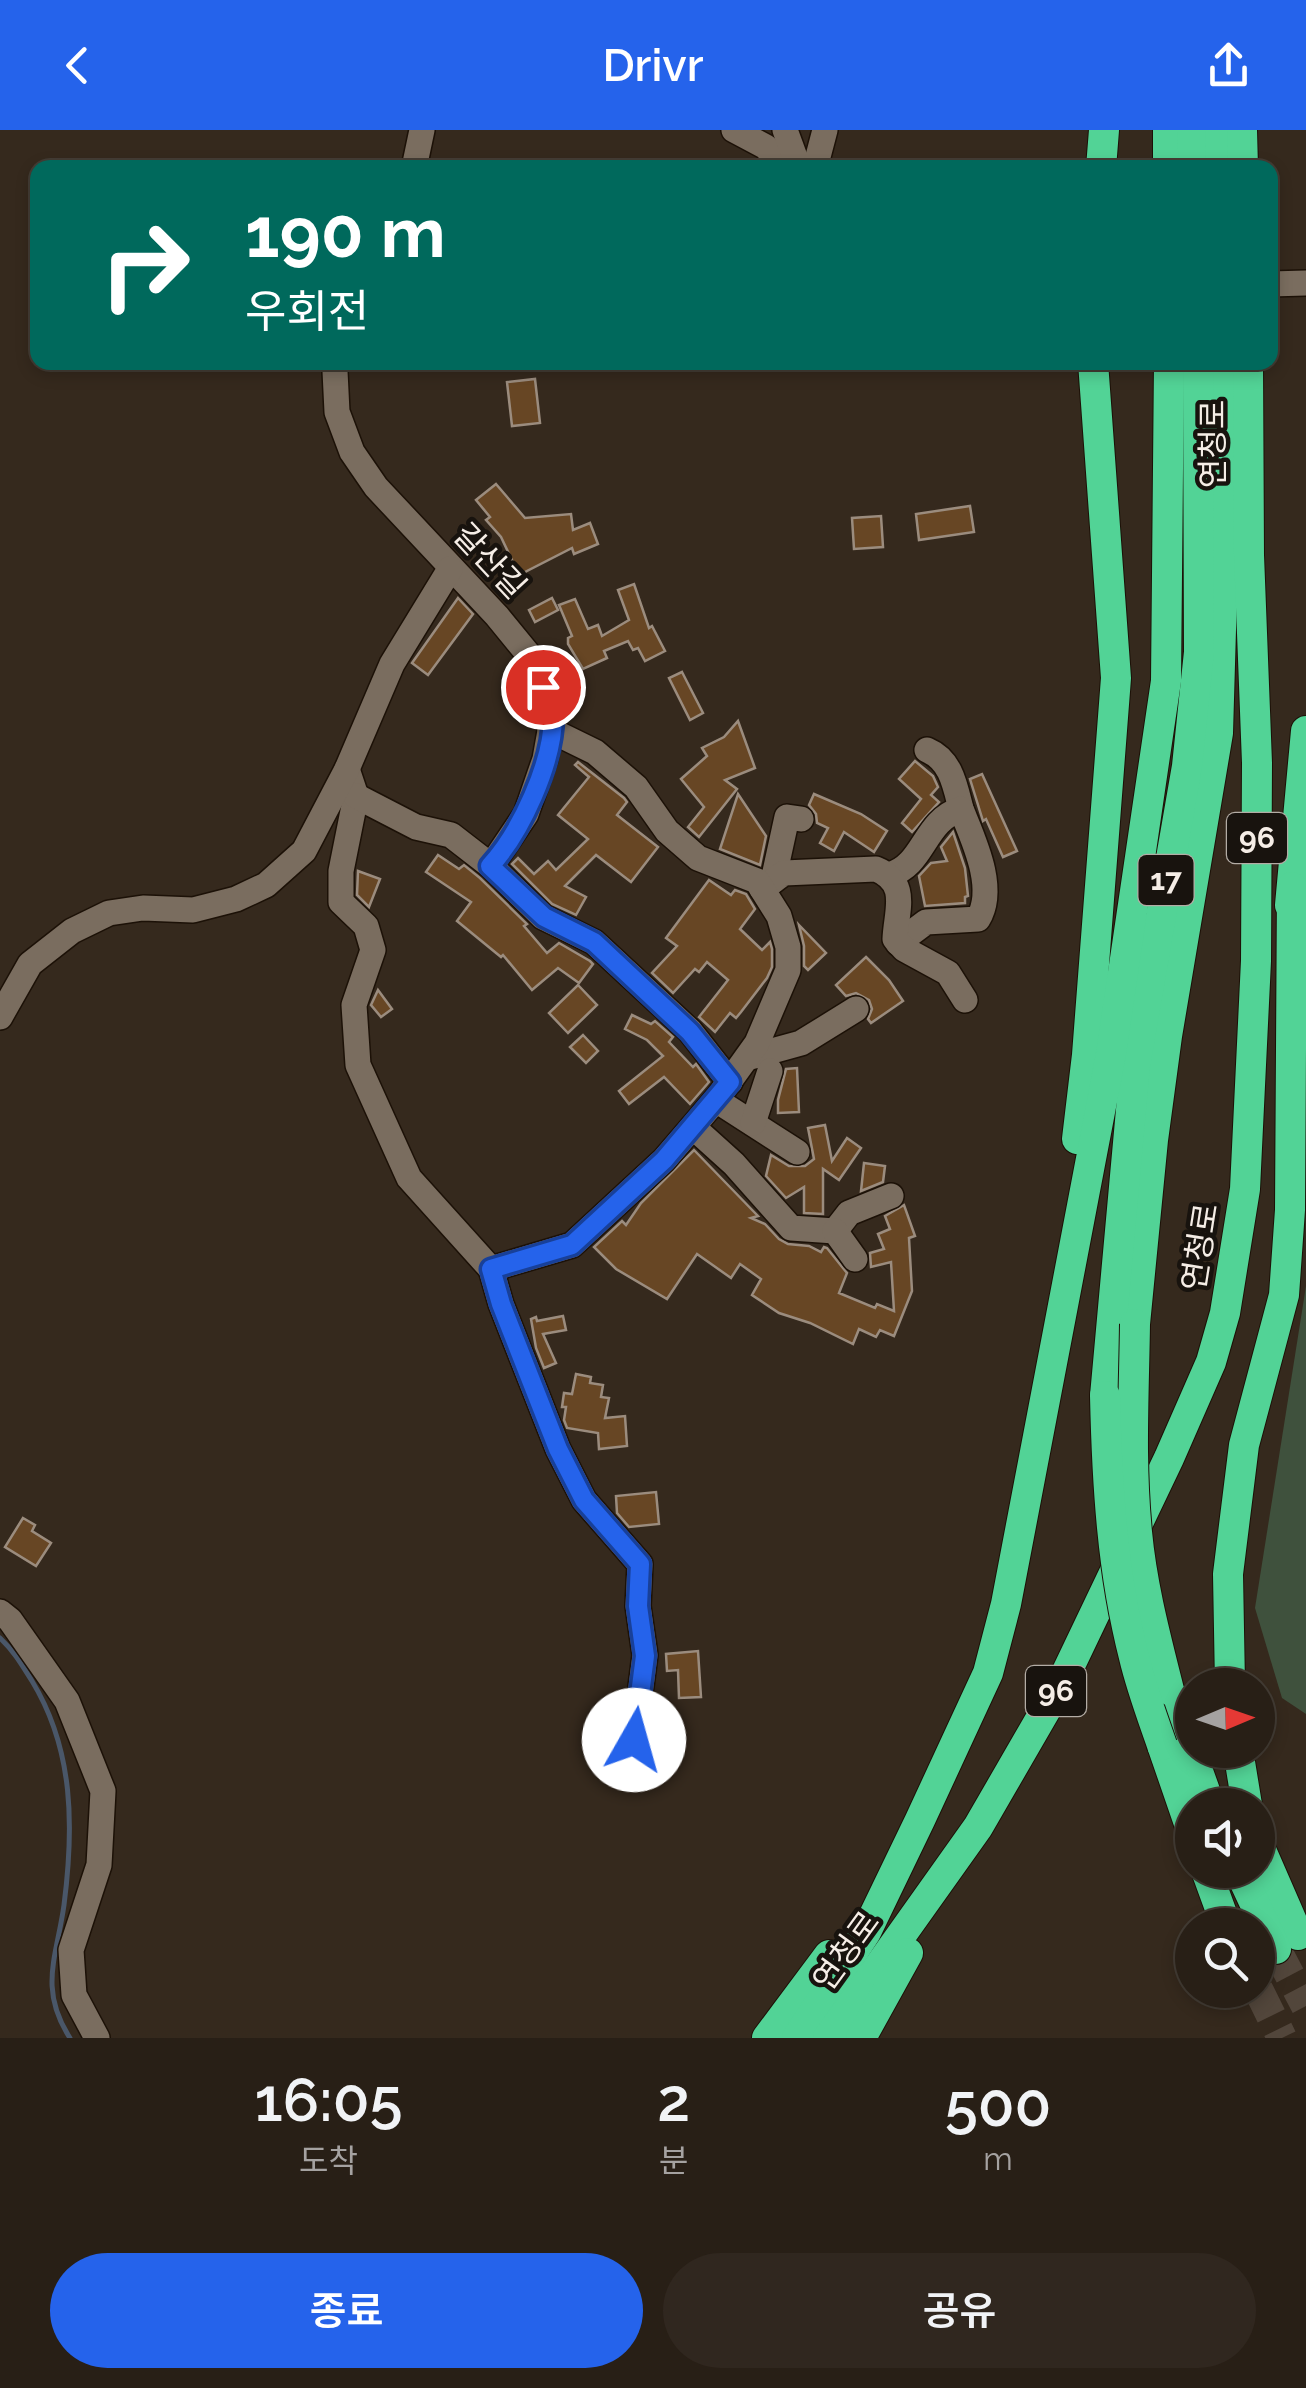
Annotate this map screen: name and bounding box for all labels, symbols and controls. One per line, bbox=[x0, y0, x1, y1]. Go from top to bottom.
icon: back bbox=[50, 38, 105, 93]
icon: share bbox=[1201, 38, 1256, 93]
text: Drivr bbox=[602, 39, 704, 92]
text: 190 m bbox=[245, 191, 446, 273]
icon: right bbox=[80, 200, 210, 330]
text: 우회전 bbox=[245, 285, 369, 338]
street label: 연청로 bbox=[1194, 400, 1231, 488]
street label: 갈산길 bbox=[447, 516, 534, 606]
pin bbox=[501, 645, 586, 730]
icon: arrive bbox=[516, 660, 571, 715]
road number: 96 bbox=[1227, 813, 1287, 863]
road number: 17 bbox=[1138, 855, 1194, 905]
street label: 연청로 bbox=[1174, 1200, 1225, 1293]
road number: 96 bbox=[1026, 1666, 1086, 1716]
north arrow bbox=[1175, 1668, 1275, 1768]
map controls bbox=[1175, 1668, 1275, 2008]
position arrow bbox=[582, 1688, 686, 1792]
button: sound bbox=[1175, 1788, 1275, 1888]
street label: 연청로 bbox=[805, 1904, 887, 1997]
button: search bbox=[1175, 1908, 1275, 2008]
text: 16:05 bbox=[255, 2065, 403, 2135]
text: 2 bbox=[657, 2065, 690, 2135]
text: 500 bbox=[945, 2070, 1051, 2140]
text: m bbox=[983, 2140, 1013, 2177]
text: 도착 bbox=[299, 2142, 358, 2179]
text: 분 bbox=[659, 2142, 688, 2179]
button: 종료 bbox=[50, 2253, 643, 2368]
button: 공유 bbox=[663, 2253, 1256, 2368]

